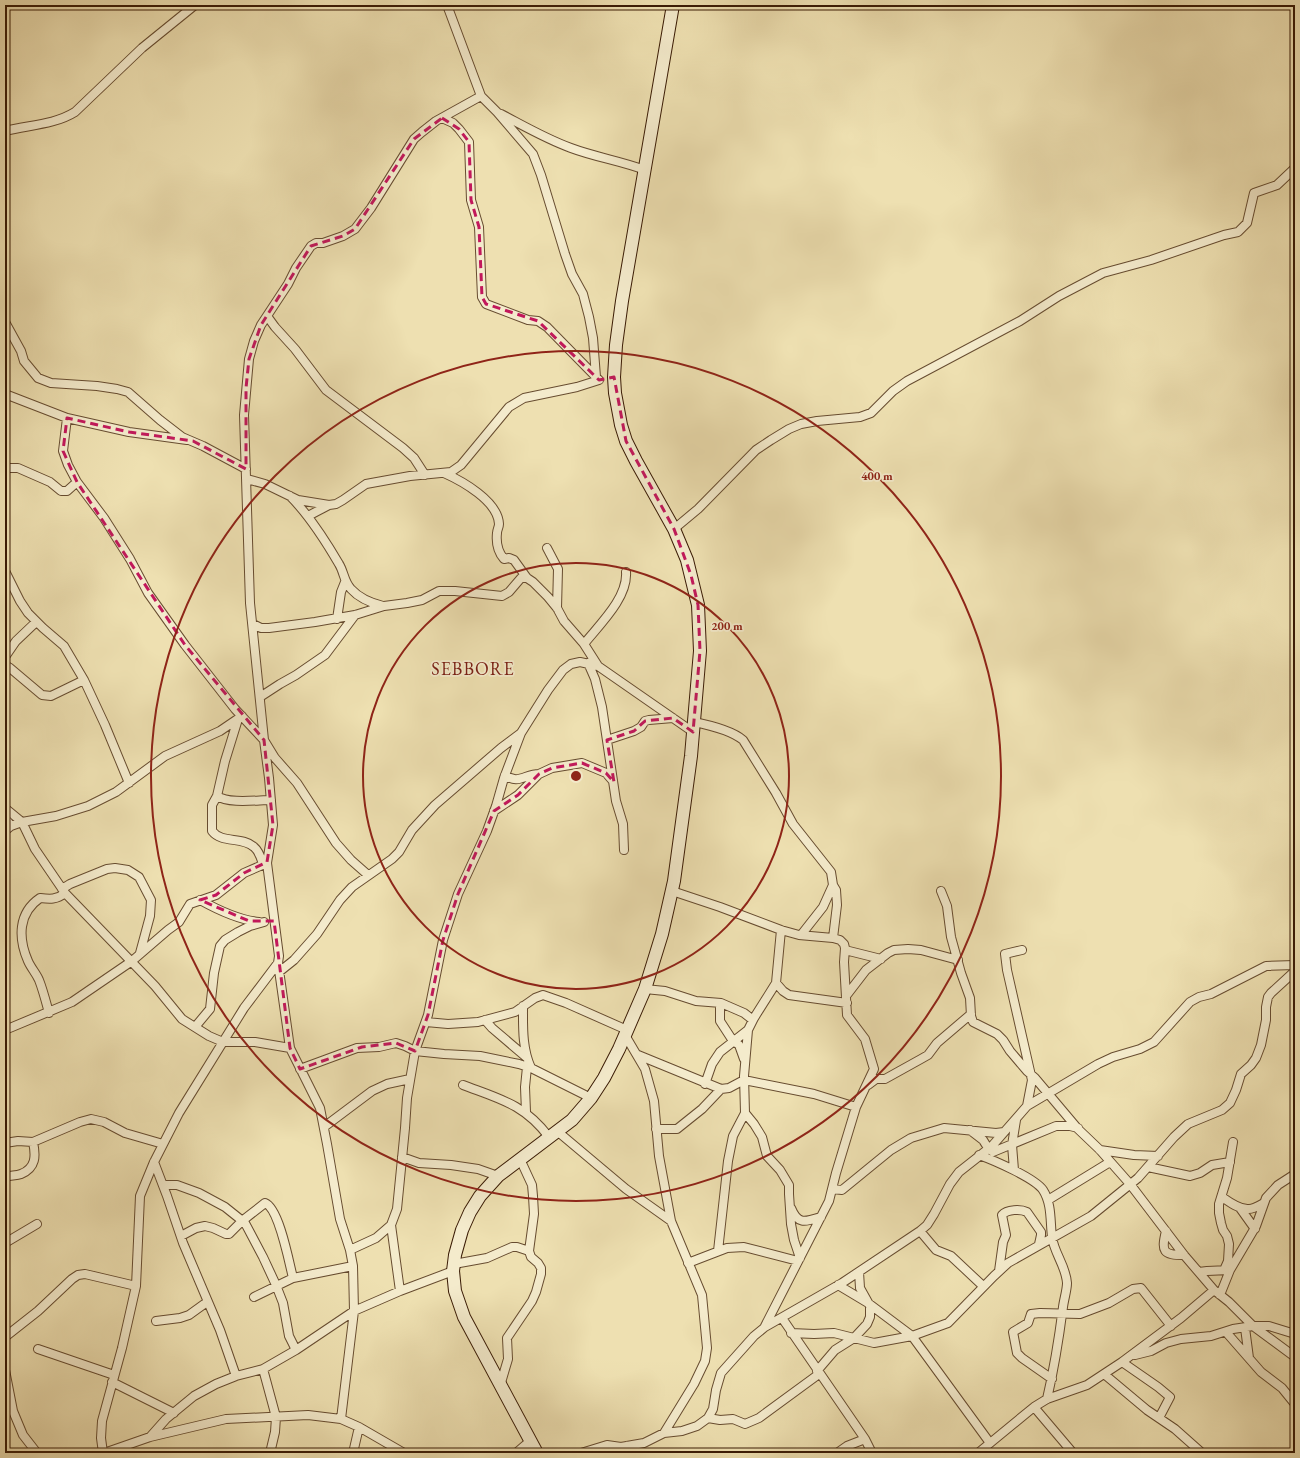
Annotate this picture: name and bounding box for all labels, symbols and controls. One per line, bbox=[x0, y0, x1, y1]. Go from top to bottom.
text: 400 m bbox=[861, 468, 893, 484]
text: 200 m bbox=[711, 618, 743, 634]
district label: SEBBORE bbox=[431, 657, 515, 680]
centre of rings bbox=[569, 769, 583, 783]

